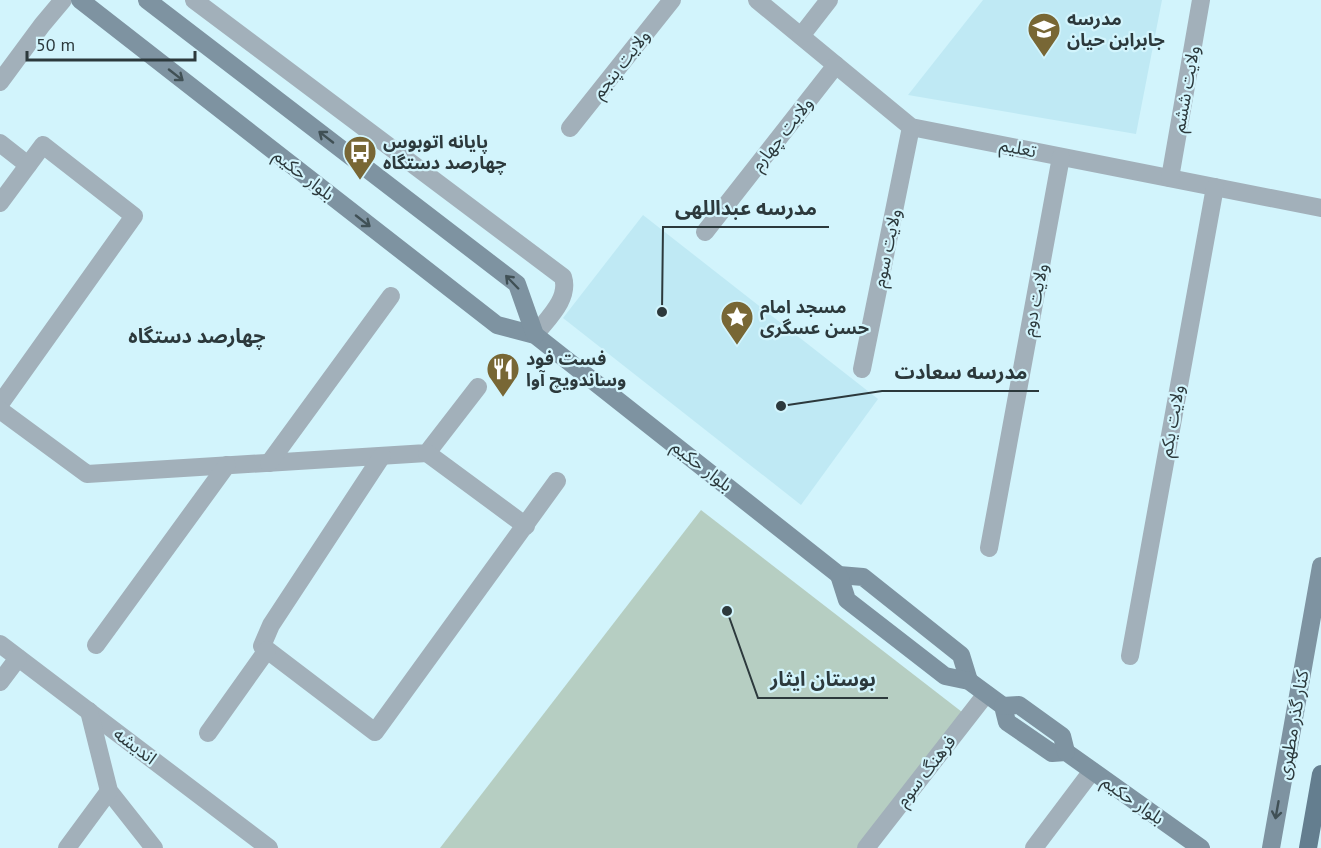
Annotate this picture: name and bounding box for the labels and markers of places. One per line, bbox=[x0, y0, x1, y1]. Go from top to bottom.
place label: مدرسه جابرابن حیان bbox=[1067, 7, 1165, 51]
school or university icon: مدرسه جابرابن حیان bbox=[1026, 11, 1062, 58]
place label: پایانه اتوبوس چهارصد دستگاه bbox=[383, 130, 507, 175]
bus stop icon: پایانه اتوبوس چهارصد دستگاه bbox=[342, 134, 378, 181]
callout: مدرسه عبداللهی bbox=[663, 189, 829, 227]
place label: مسجد امام حسن عسگری bbox=[760, 295, 869, 339]
place icon: مسجد امام حسن عسگری bbox=[719, 299, 755, 346]
place label: فست فود وساندویچ آوا bbox=[526, 347, 626, 393]
restaurant icon: فست فود وساندویچ آوا bbox=[485, 351, 521, 398]
callout: مدرسه سعادت bbox=[882, 353, 1039, 391]
callout: بوستان ایثار bbox=[758, 660, 888, 698]

